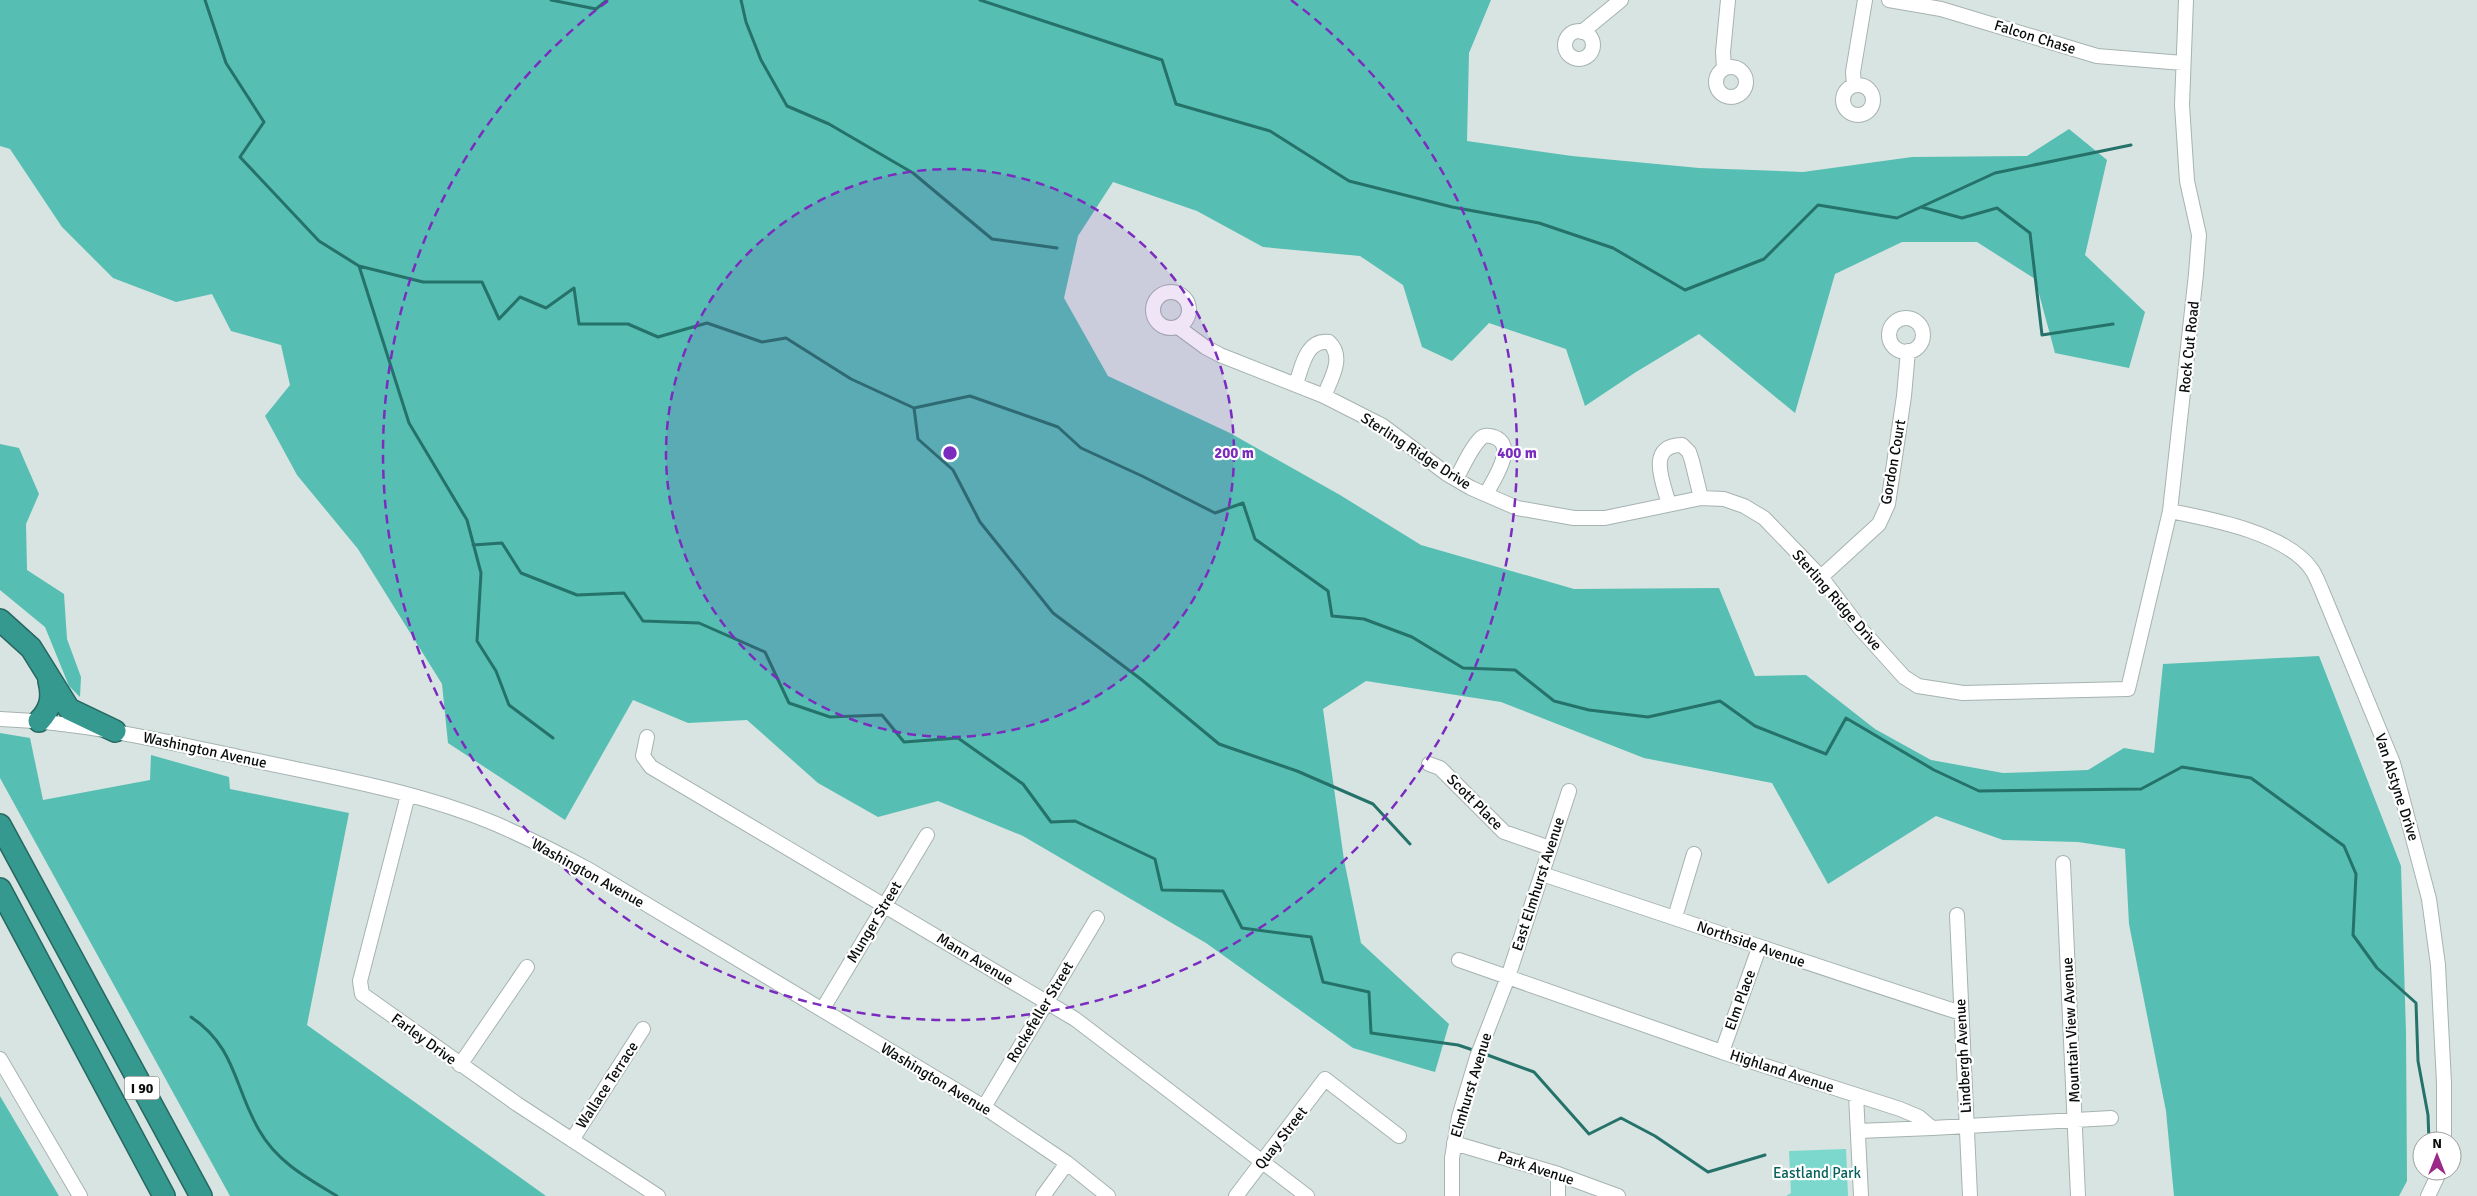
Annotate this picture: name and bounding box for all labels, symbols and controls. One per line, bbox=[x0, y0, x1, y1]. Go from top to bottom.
street label: Falcon Chase bbox=[1992, 16, 2078, 58]
street label: Rock Cut Road bbox=[2175, 300, 2203, 394]
street label: Sterling Ridge Drive bbox=[1358, 409, 1474, 493]
street label: Gordon Court bbox=[1877, 418, 1909, 506]
centre of rings bbox=[941, 444, 959, 462]
text: 200 m bbox=[1214, 444, 1254, 462]
text: 400 m bbox=[1497, 444, 1537, 462]
street label: Sterling Ridge Drive bbox=[1788, 546, 1886, 654]
street label: Washington Avenue bbox=[141, 728, 269, 772]
street label: Van Alstyne Drive bbox=[2371, 731, 2423, 843]
street label: Scott Place bbox=[1443, 770, 1507, 834]
street label: East Elmhurst Avenue bbox=[1508, 815, 1568, 953]
street label: Washington Avenue bbox=[529, 835, 647, 911]
street label: Munger Street bbox=[843, 878, 905, 966]
street label: Northside Avenue bbox=[1694, 917, 1808, 971]
street label: Mann Avenue bbox=[933, 929, 1017, 989]
street label: Mountain View Avenue bbox=[2058, 957, 2084, 1103]
street label: Rockefeller Street bbox=[1003, 958, 1077, 1066]
street label: Elm Place bbox=[1721, 967, 1759, 1033]
street label: Lindbergh Avenue bbox=[1951, 998, 1975, 1114]
street label: Farley Drive bbox=[388, 1009, 460, 1069]
street label: Elmhurst Avenue bbox=[1446, 1030, 1496, 1140]
street label: Wallace Terrace bbox=[572, 1038, 642, 1132]
street label: Washington Avenue bbox=[877, 1039, 995, 1119]
street label: Highland Avenue bbox=[1728, 1046, 1836, 1096]
road number: I 90 bbox=[124, 1076, 160, 1100]
street label: Quay Street bbox=[1251, 1103, 1311, 1173]
north arrow bbox=[2412, 1131, 2462, 1181]
text: N bbox=[2432, 1135, 2442, 1152]
street label: Park Avenue bbox=[1496, 1147, 1576, 1189]
park label: Eastland Park bbox=[1773, 1164, 1862, 1182]

